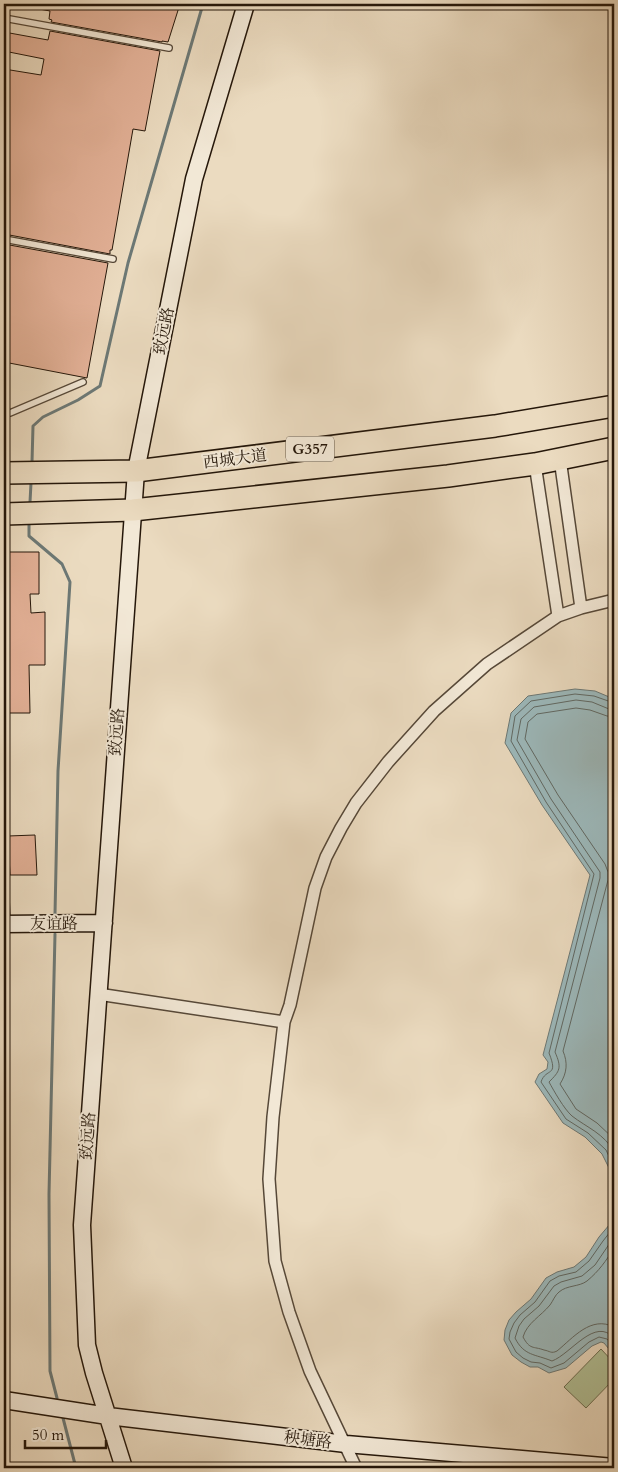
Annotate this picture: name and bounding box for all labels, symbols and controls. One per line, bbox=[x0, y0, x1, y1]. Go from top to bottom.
street label: 致远路 bbox=[149, 305, 179, 357]
road number: G357 bbox=[286, 436, 334, 462]
street label: 西城大道 bbox=[202, 444, 268, 474]
street label: 致远路 bbox=[104, 707, 130, 757]
street label: 友谊路 bbox=[30, 913, 78, 935]
street label: 致远路 bbox=[75, 1111, 101, 1161]
scale bar bbox=[25, 1417, 106, 1449]
text: 50 m bbox=[32, 1425, 64, 1445]
street label: 秧塘路 bbox=[283, 1426, 333, 1454]

